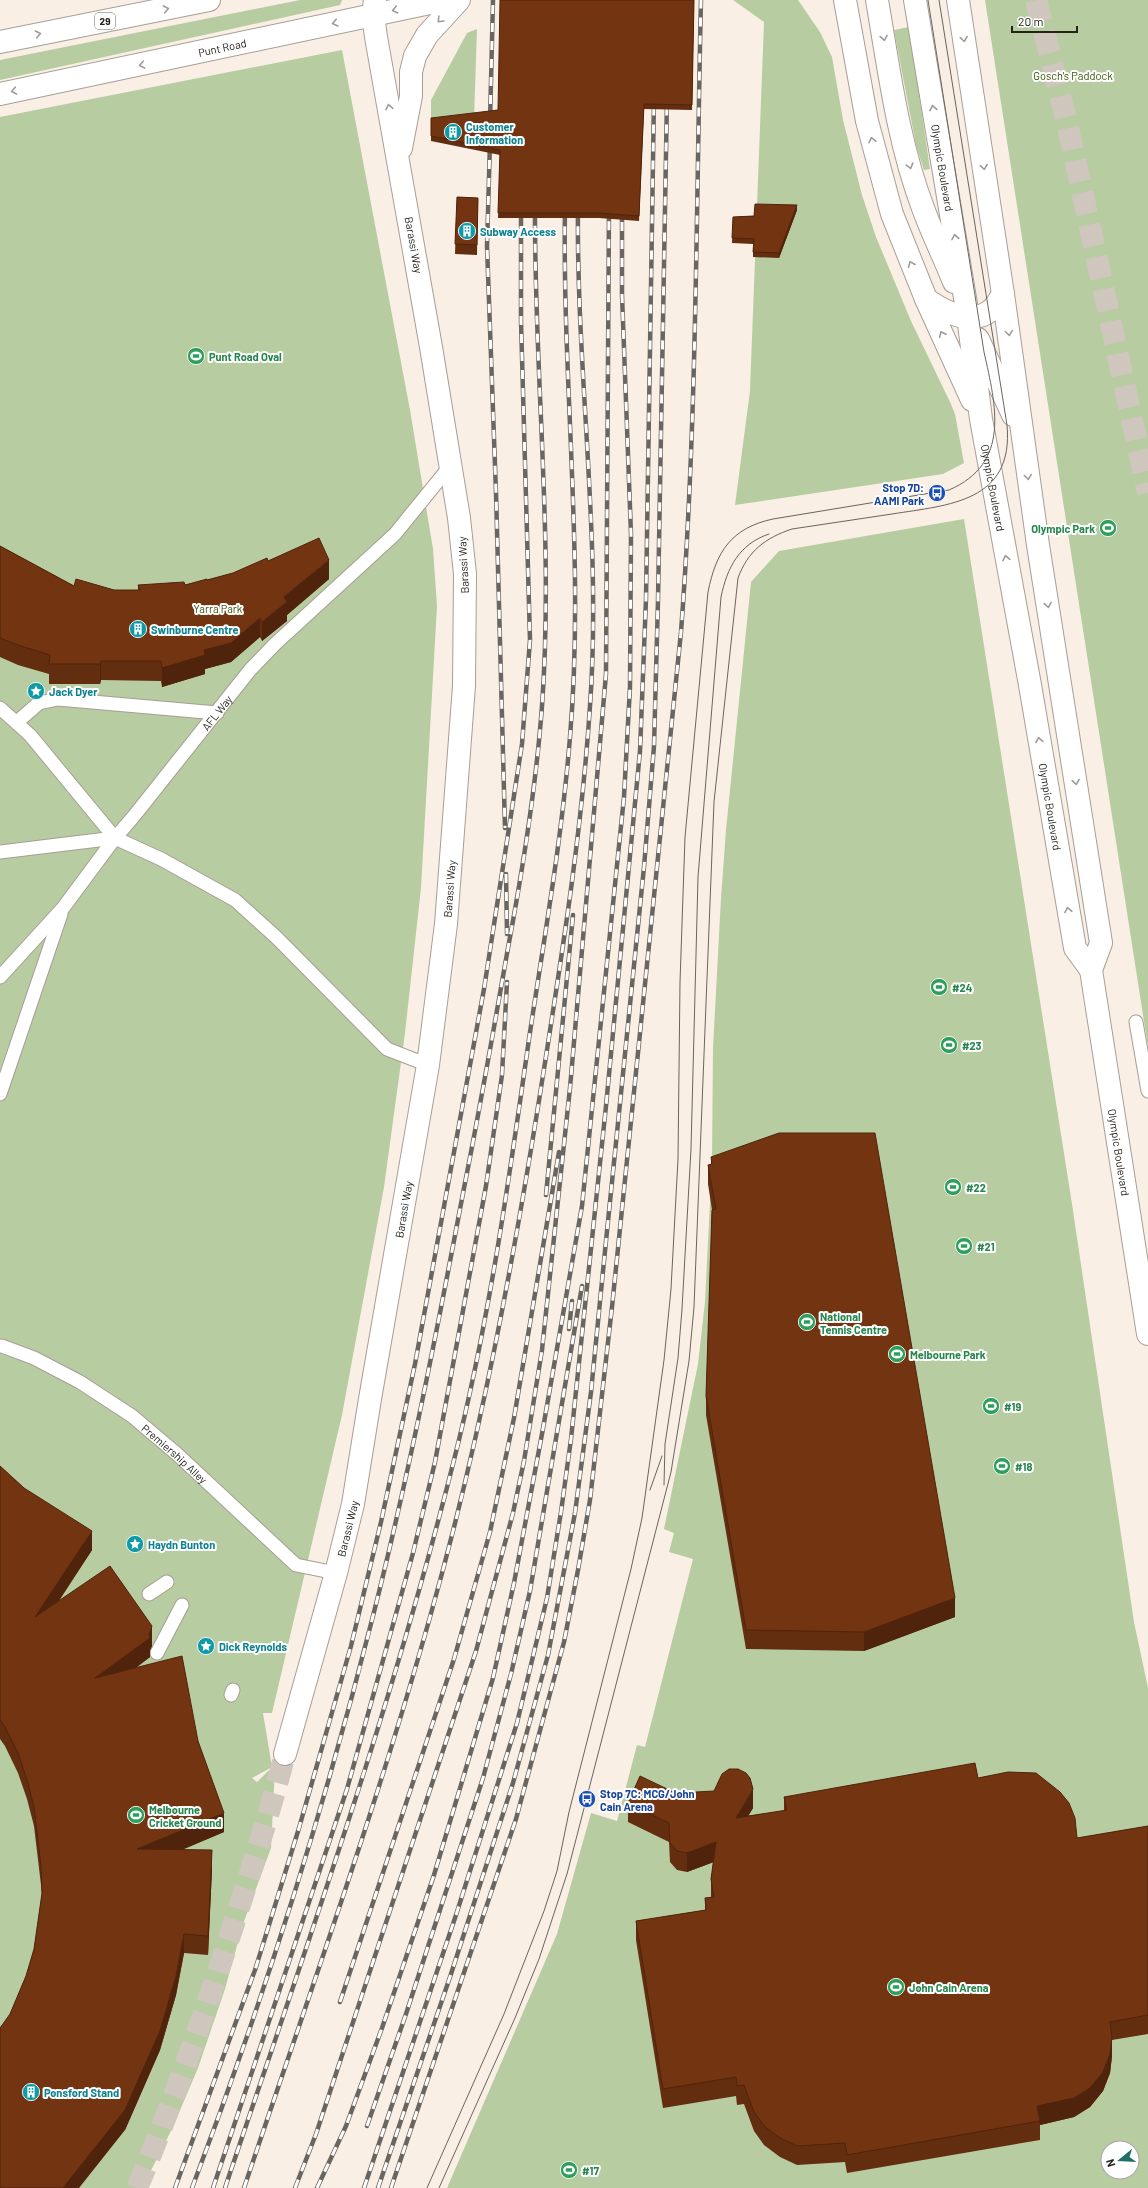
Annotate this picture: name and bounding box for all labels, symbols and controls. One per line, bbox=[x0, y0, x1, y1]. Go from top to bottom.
one-way arrow bbox=[163, 5, 169, 13]
one-way arrow bbox=[392, 6, 398, 14]
scale bar bbox=[1012, 8, 1077, 34]
road number: 29 bbox=[95, 13, 115, 29]
text: 20 m bbox=[1018, 14, 1044, 28]
one-way arrow bbox=[438, 16, 445, 23]
one-way arrow bbox=[331, 18, 338, 26]
one-way arrow bbox=[35, 31, 41, 39]
one-way arrow bbox=[879, 35, 887, 41]
one-way arrow bbox=[959, 35, 967, 42]
street label: Punt Road bbox=[197, 36, 247, 58]
one-way arrow bbox=[139, 60, 145, 69]
park label: Gosch's Paddock bbox=[1033, 69, 1113, 82]
one-way arrow bbox=[11, 86, 17, 94]
one-way arrow bbox=[385, 104, 393, 110]
one-way arrow bbox=[929, 105, 938, 112]
place label: Customer Information bbox=[466, 120, 523, 146]
building icon: Customer Information bbox=[443, 122, 463, 142]
street label: Olympic Boulevard bbox=[929, 123, 957, 212]
one-way arrow bbox=[868, 137, 876, 143]
one-way arrow bbox=[905, 162, 914, 169]
one-way arrow bbox=[979, 164, 987, 170]
street label: Barassi Way bbox=[403, 216, 425, 274]
building icon: Subway Access bbox=[457, 221, 477, 241]
place label: Subway Access bbox=[480, 225, 556, 238]
one-way arrow bbox=[951, 234, 960, 240]
one-way arrow bbox=[907, 260, 915, 267]
one-way arrow bbox=[939, 330, 947, 338]
one-way arrow bbox=[1004, 330, 1013, 336]
sports icon: Punt Road Oval bbox=[186, 346, 206, 366]
place label: Punt Road Oval bbox=[209, 350, 282, 363]
street label: Olympic Boulevard bbox=[979, 443, 1008, 532]
one-way arrow bbox=[1024, 474, 1032, 480]
place label: Stop 7D: AAMI Park bbox=[874, 481, 924, 507]
bus stop icon: Stop 7D: AAMI Park bbox=[927, 483, 947, 503]
sports icon: Olympic Park bbox=[1098, 518, 1118, 538]
place label: Olympic Park bbox=[1031, 522, 1095, 535]
street label: Barassi Way bbox=[455, 536, 471, 594]
one-way arrow bbox=[1002, 555, 1010, 561]
park label: Yarra Park bbox=[194, 602, 243, 615]
one-way arrow bbox=[1043, 602, 1052, 608]
building icon: Swinburne Centre bbox=[128, 619, 148, 639]
place label: Swinburne Centre bbox=[151, 623, 239, 636]
place icon: Jack Dyer bbox=[26, 681, 46, 701]
place label: Jack Dyer bbox=[49, 685, 98, 698]
street label: AFL Way bbox=[198, 692, 234, 733]
one-way arrow bbox=[1035, 737, 1044, 744]
street label: Olympic Boulevard bbox=[1037, 762, 1065, 851]
one-way arrow bbox=[1071, 779, 1080, 785]
street label: Barassi Way bbox=[440, 860, 457, 918]
one-way arrow bbox=[1064, 907, 1073, 913]
sports icon: #24 bbox=[929, 977, 949, 997]
place label: #24 bbox=[952, 981, 973, 994]
sports icon: #23 bbox=[939, 1035, 959, 1055]
place label: #23 bbox=[962, 1039, 982, 1052]
street label: Olympic Boulevard bbox=[1106, 1108, 1133, 1197]
sports icon: #22 bbox=[943, 1177, 963, 1197]
street label: Barassi Way bbox=[392, 1180, 414, 1239]
place label: #22 bbox=[966, 1181, 986, 1194]
sports icon: #21 bbox=[954, 1236, 974, 1256]
place label: #21 bbox=[977, 1240, 995, 1253]
place label: National Tennis Centre bbox=[820, 1310, 887, 1336]
sports icon: National Tennis Centre bbox=[797, 1312, 817, 1332]
sports icon: Melbourne Park bbox=[887, 1344, 907, 1364]
place label: Melbourne Park bbox=[910, 1348, 986, 1361]
sports icon: #19 bbox=[981, 1396, 1001, 1416]
place label: #19 bbox=[1004, 1400, 1021, 1413]
street label: Premiership Alley bbox=[139, 1421, 210, 1486]
sports icon: #18 bbox=[992, 1456, 1012, 1476]
place label: #18 bbox=[1015, 1460, 1032, 1473]
street label: Barassi Way bbox=[334, 1499, 360, 1558]
place icon: Haydn Bunton bbox=[125, 1534, 145, 1554]
place label: Haydn Bunton bbox=[148, 1538, 215, 1551]
place icon: Dick Reynolds bbox=[196, 1636, 216, 1656]
place label: Dick Reynolds bbox=[219, 1640, 288, 1653]
place label: Stop 7C: MCG/John Cain Arena bbox=[600, 1787, 695, 1813]
bus stop icon: Stop 7C: MCG/John Cain Arena bbox=[577, 1789, 597, 1809]
place label: Melbourne Cricket Ground bbox=[149, 1803, 221, 1829]
sports icon: Melbourne Cricket Ground bbox=[126, 1805, 146, 1825]
sports icon: John Cain Arena bbox=[886, 1977, 906, 1997]
place label: John Cain Arena bbox=[909, 1981, 989, 1994]
building icon: Ponsford Stand bbox=[21, 2082, 41, 2102]
place label: Ponsford Stand bbox=[44, 2086, 119, 2099]
north arrow bbox=[1100, 2140, 1140, 2180]
text: N bbox=[1103, 2158, 1117, 2169]
sports icon: #17 bbox=[559, 2160, 579, 2180]
place label: #17 bbox=[582, 2164, 599, 2177]

